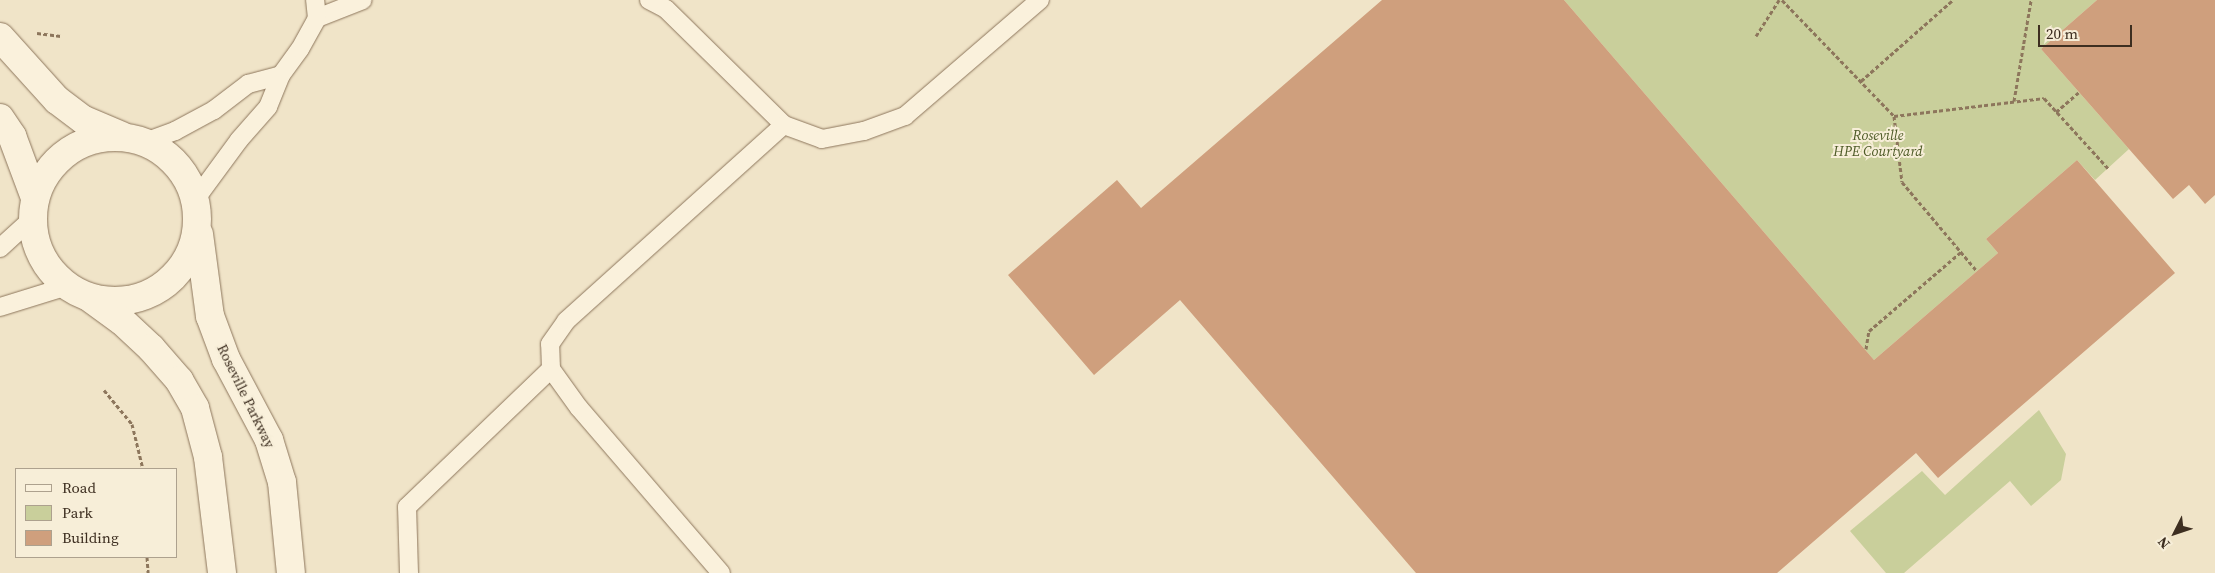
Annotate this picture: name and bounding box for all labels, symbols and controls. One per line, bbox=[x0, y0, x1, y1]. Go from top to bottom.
scale bar bbox=[2040, 15, 2134, 47]
text: 20 m bbox=[2046, 23, 2078, 44]
park label: Roseville HPE Courtyard bbox=[1833, 127, 1923, 160]
street label: Roseville Parkway bbox=[214, 342, 278, 450]
legend bbox=[15, 468, 178, 558]
text: Road bbox=[62, 477, 96, 498]
text: Park bbox=[62, 502, 93, 523]
north arrow bbox=[2150, 508, 2200, 558]
text: Building bbox=[62, 527, 119, 548]
text: N bbox=[2153, 532, 2175, 553]

